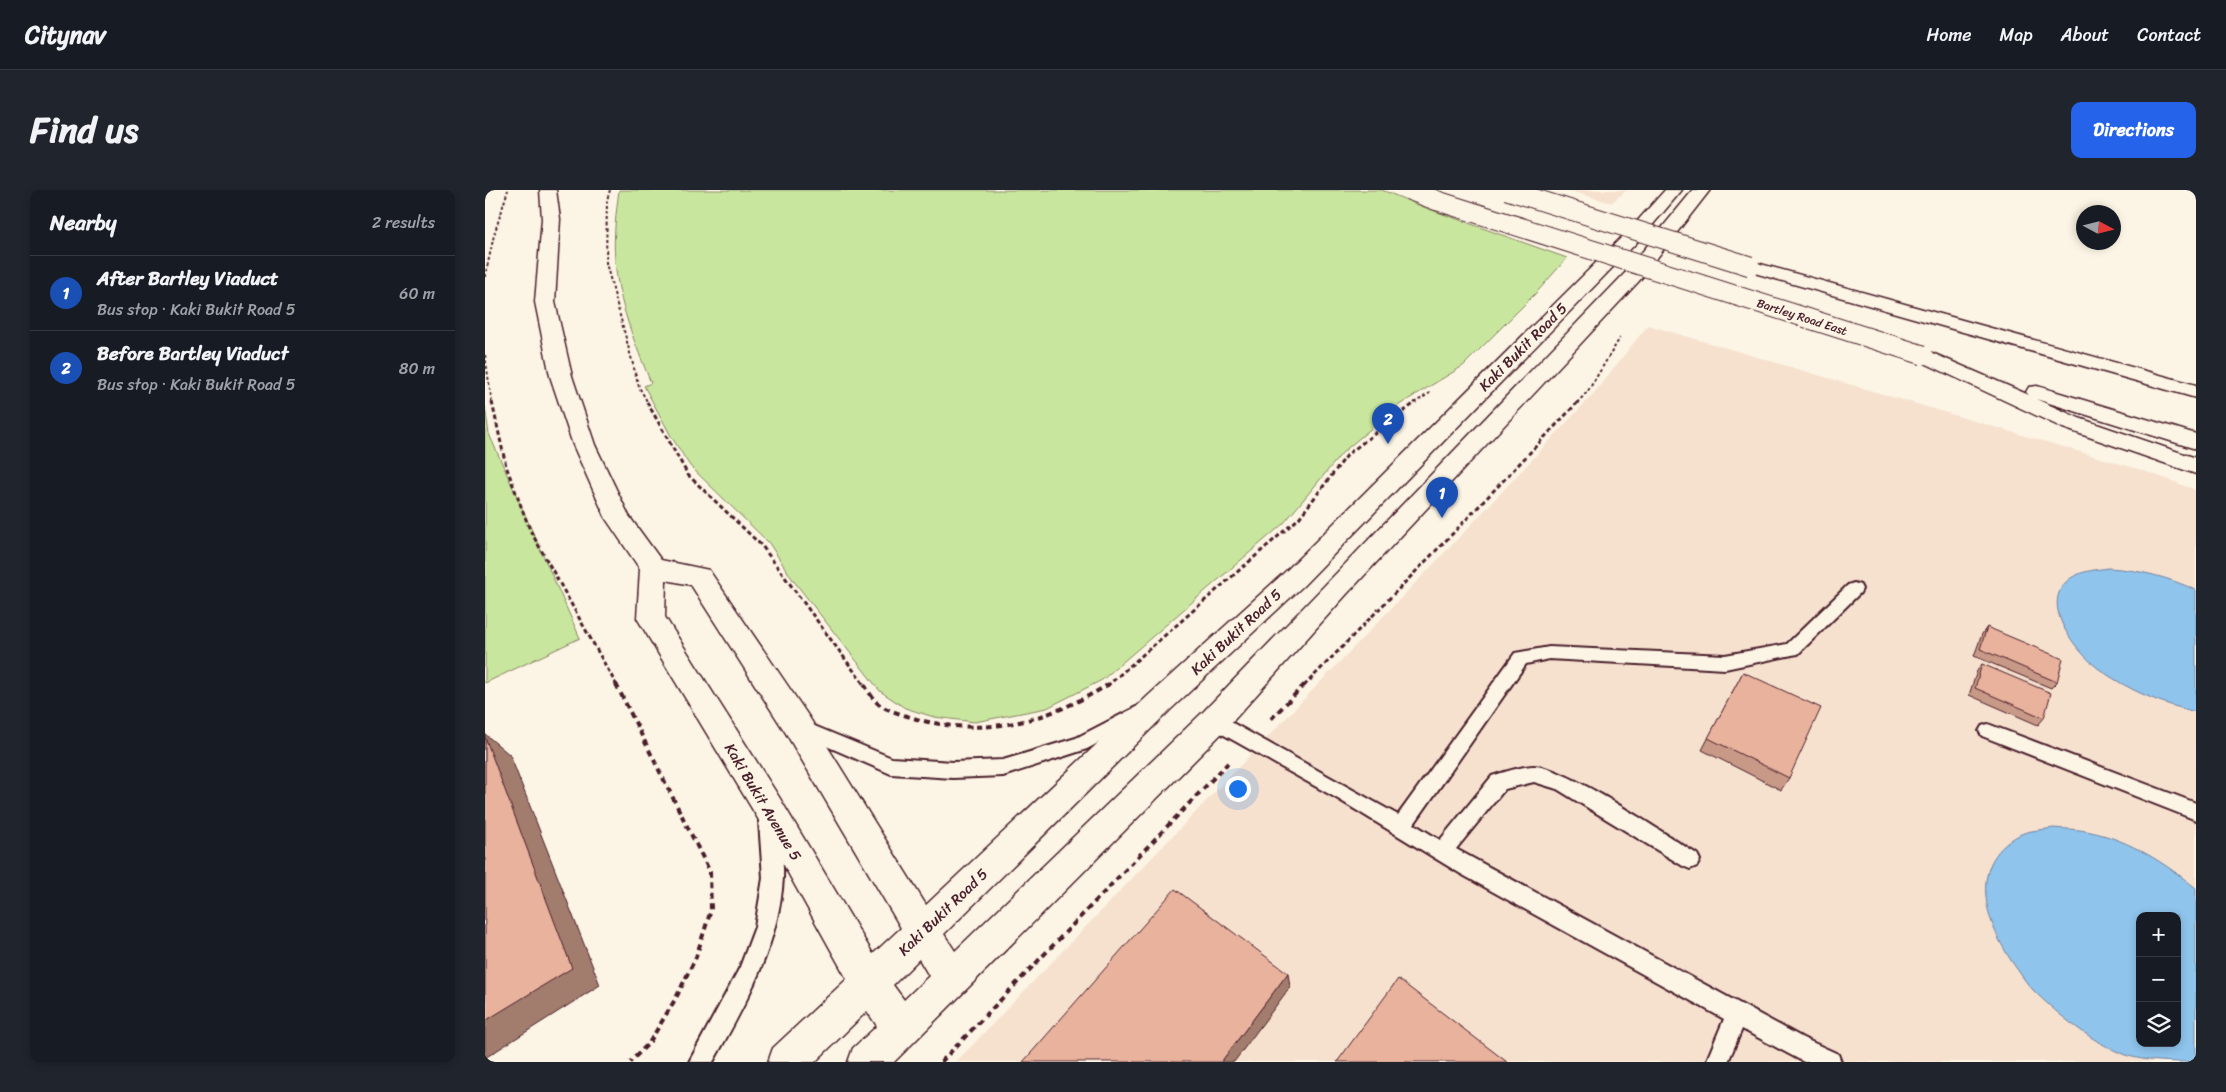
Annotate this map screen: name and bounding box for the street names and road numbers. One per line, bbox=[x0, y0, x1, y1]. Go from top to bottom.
street label: Bartley Road East bbox=[1754, 292, 1850, 342]
street label: Kaki Bukit Road 5 bbox=[1472, 296, 1574, 398]
street label: Kaki Bukit Road 5 bbox=[1184, 582, 1288, 682]
street label: Kaki Bukit Avenue 5 bbox=[717, 738, 809, 866]
street label: Kaki Bukit Road 5 bbox=[892, 862, 994, 962]

